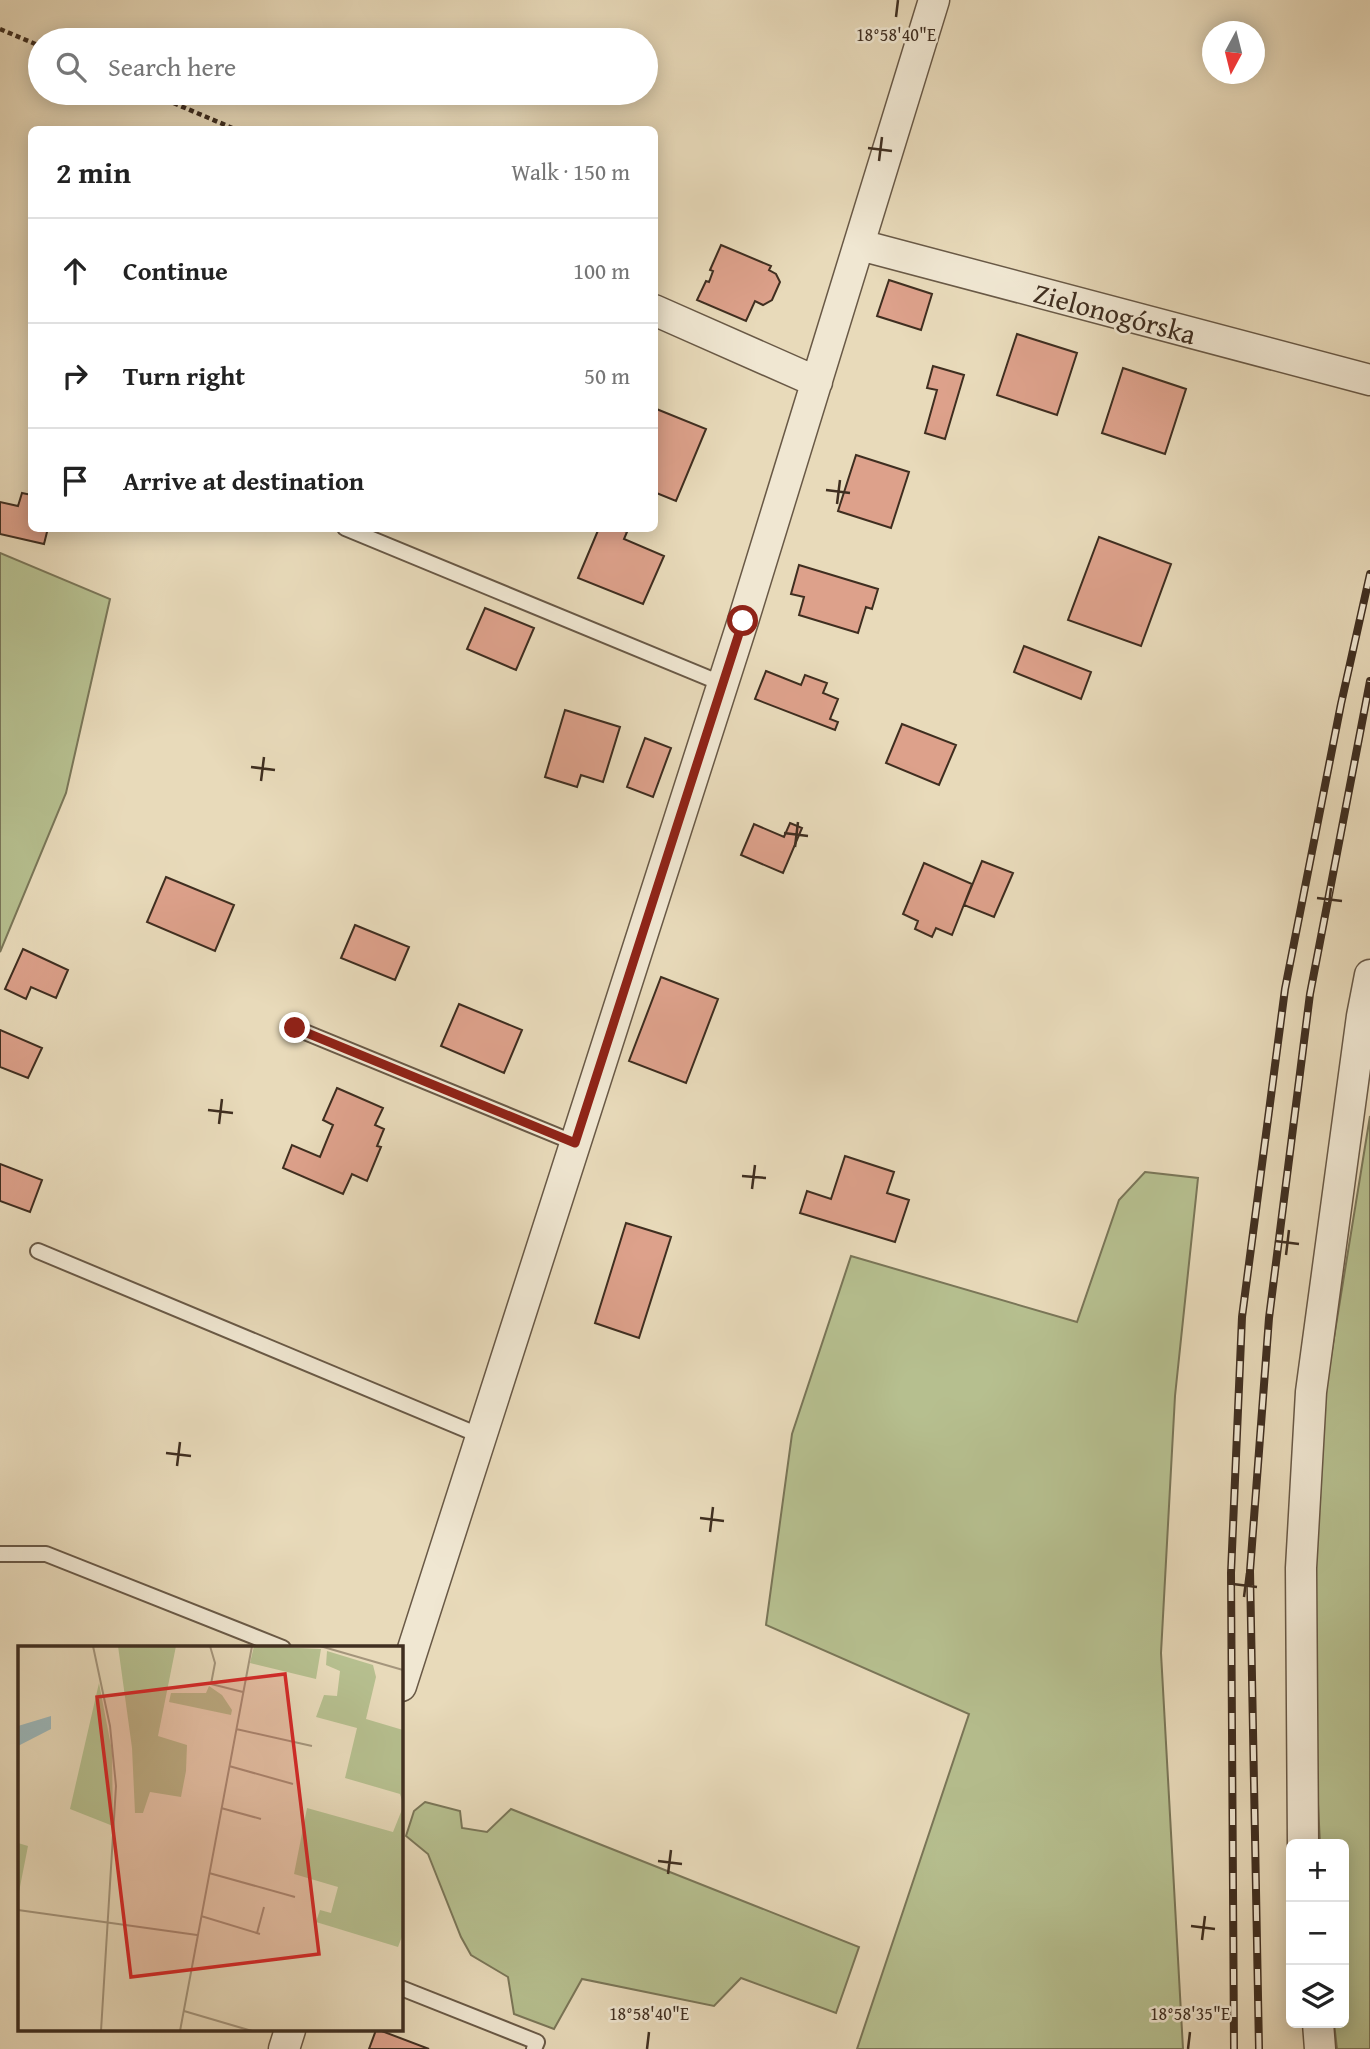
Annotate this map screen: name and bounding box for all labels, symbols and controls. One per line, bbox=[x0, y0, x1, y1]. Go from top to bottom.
text: 18°58'40"E bbox=[856, 21, 936, 48]
north arrow bbox=[1202, 21, 1265, 84]
search box bbox=[28, 28, 658, 105]
text: Search here bbox=[108, 47, 236, 86]
icon: search bbox=[52, 48, 90, 86]
text: 2 min bbox=[56, 150, 131, 194]
text: Walk · 150 m bbox=[511, 155, 630, 188]
text: Continue bbox=[123, 251, 228, 290]
icon: ahead bbox=[56, 252, 94, 290]
text: 100 m bbox=[573, 254, 630, 287]
street label: Zielonogórska bbox=[1029, 272, 1201, 355]
text: Turn right bbox=[123, 356, 245, 395]
icon: right bbox=[56, 357, 94, 395]
text: 50 m bbox=[584, 359, 630, 392]
text: Arrive at destination bbox=[123, 461, 364, 500]
icon: arrive bbox=[56, 462, 94, 500]
route start bbox=[727, 605, 758, 636]
route end bbox=[279, 1012, 310, 1043]
inset map bbox=[18, 1646, 402, 2032]
map controls bbox=[1286, 1839, 1349, 2028]
button: + bbox=[1286, 1839, 1349, 1902]
button: − bbox=[1286, 1902, 1349, 1965]
button: layers bbox=[1286, 1965, 1349, 2028]
text: 18°58'40"E bbox=[609, 2000, 689, 2027]
text: 18°58'35"E bbox=[1150, 2000, 1230, 2027]

